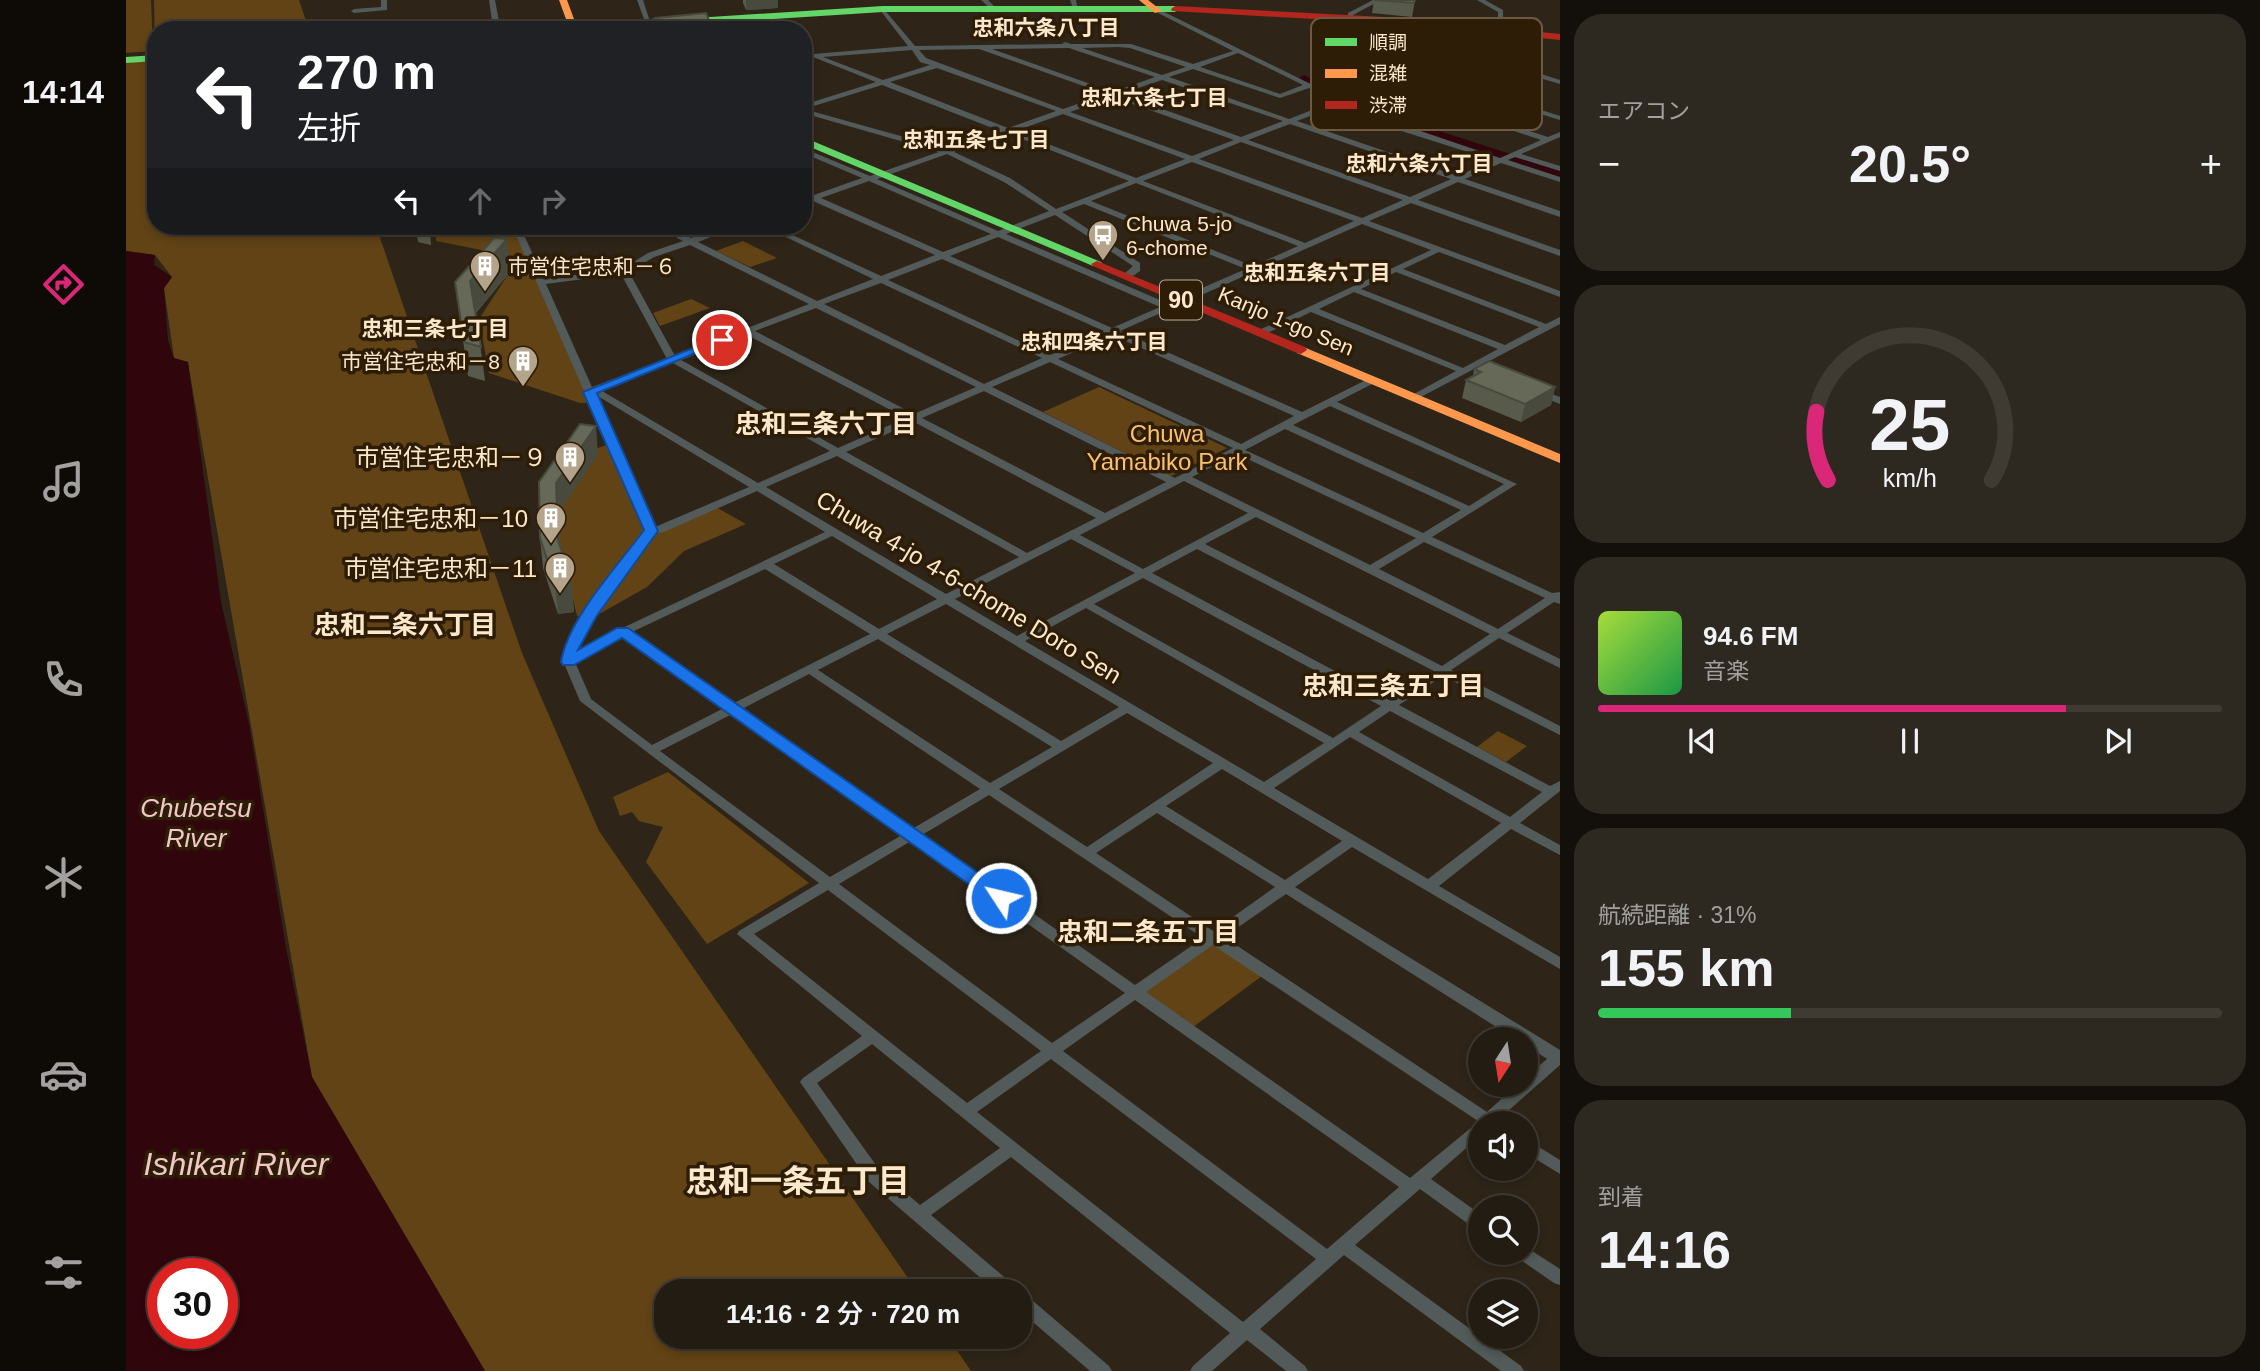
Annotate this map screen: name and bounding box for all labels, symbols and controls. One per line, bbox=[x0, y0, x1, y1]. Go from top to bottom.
district label: 忠和六条八丁目 bbox=[973, 16, 1120, 39]
legend bbox=[1311, 18, 1542, 130]
text: 順調 bbox=[1369, 32, 1407, 53]
text: 270 m bbox=[297, 45, 436, 99]
icon: left bbox=[182, 49, 273, 140]
text: 混雑 bbox=[1369, 63, 1407, 84]
text: 14:14 bbox=[22, 74, 104, 110]
district label: 忠和六条七丁目 bbox=[1081, 86, 1228, 109]
text: 渋滞 bbox=[1369, 95, 1407, 116]
text: エアコン bbox=[1598, 98, 1690, 124]
text: 左折 bbox=[297, 110, 361, 146]
district label: 忠和五条七丁目 bbox=[903, 128, 1050, 151]
text: 20.5° bbox=[1849, 135, 1971, 193]
text: − bbox=[1598, 143, 1620, 185]
text: + bbox=[2200, 143, 2222, 185]
district label: 忠和六条六丁目 bbox=[1346, 152, 1493, 175]
icon: left bbox=[388, 182, 426, 220]
icon: ahead bbox=[461, 182, 499, 220]
icon: right bbox=[534, 182, 572, 220]
place label: Chuwa 5-jo 6-chome bbox=[1126, 212, 1232, 259]
bus stop icon: Chuwa 5-jo 6-chome bbox=[1086, 218, 1120, 262]
building icon: 市営住宅忠和－６ bbox=[468, 249, 502, 293]
place label: 市営住宅忠和－６ bbox=[508, 255, 676, 278]
icon: directions bbox=[39, 260, 88, 309]
district label: 忠和五条六丁目 bbox=[1244, 261, 1391, 284]
road number: 90 bbox=[1160, 280, 1202, 320]
street label: Kanjo 1-go Sen bbox=[1215, 282, 1357, 360]
pin bbox=[692, 310, 752, 370]
district label: 忠和三条七丁目 bbox=[362, 317, 509, 340]
icon: arrive bbox=[703, 321, 741, 359]
district label: 忠和四条六丁目 bbox=[1021, 330, 1168, 353]
building icon: 市営住宅忠和－8 bbox=[506, 344, 540, 388]
place label: 市営住宅忠和－8 bbox=[341, 350, 500, 373]
text: 25 bbox=[1870, 385, 1950, 466]
district label: 忠和三条六丁目 bbox=[735, 409, 917, 439]
park label: Chuwa Yamabiko Park bbox=[1087, 420, 1248, 475]
building icon: 市営住宅忠和－９ bbox=[553, 440, 587, 484]
place label: 市営住宅忠和－９ bbox=[355, 444, 547, 471]
icon: music bbox=[39, 457, 88, 506]
text: km/h bbox=[1883, 464, 1937, 492]
street label: Chuwa 4-jo 4-6-chome Doro Sen bbox=[812, 485, 1126, 689]
building icon: 市営住宅忠和－10 bbox=[534, 501, 568, 545]
place label: 市営住宅忠和－10 bbox=[333, 505, 528, 532]
building icon: 市営住宅忠和－11 bbox=[543, 551, 577, 595]
place label: 市営住宅忠和－11 bbox=[344, 555, 537, 582]
district label: 忠和二条六丁目 bbox=[314, 610, 496, 640]
text: 94.6 FM bbox=[1703, 621, 1798, 651]
icon: phone bbox=[39, 655, 88, 704]
text: 音楽 bbox=[1703, 658, 1749, 684]
district label: 忠和三条五丁目 bbox=[1302, 671, 1484, 701]
icon: previous bbox=[1683, 722, 1721, 760]
icon: pause bbox=[1891, 722, 1929, 760]
icon: next bbox=[2099, 722, 2137, 760]
water label: Chubetsu River bbox=[140, 793, 252, 853]
icon: climate bbox=[39, 853, 88, 902]
position arrow bbox=[964, 861, 1038, 935]
text: 航続距離 · 31% bbox=[1598, 902, 1756, 928]
district label: 忠和二条五丁目 bbox=[1057, 917, 1239, 947]
text: 155 km bbox=[1598, 939, 1774, 997]
north arrow bbox=[1468, 1027, 1538, 1097]
map controls bbox=[1468, 1027, 1538, 1349]
icon: car bbox=[39, 1050, 88, 1099]
button: sound bbox=[1468, 1111, 1538, 1181]
water label: Ishikari River bbox=[144, 1146, 330, 1182]
district label: 忠和一条五丁目 bbox=[686, 1163, 910, 1199]
text: 到着 bbox=[1598, 1184, 1644, 1210]
button: search bbox=[1468, 1195, 1538, 1265]
text: 14:16 bbox=[1598, 1221, 1731, 1279]
icon: filters bbox=[39, 1248, 88, 1297]
speed limit sign: 30 bbox=[147, 1258, 238, 1349]
button: layers bbox=[1468, 1279, 1538, 1349]
text: 14:16 · 2 分 · 720 m bbox=[726, 1299, 960, 1329]

